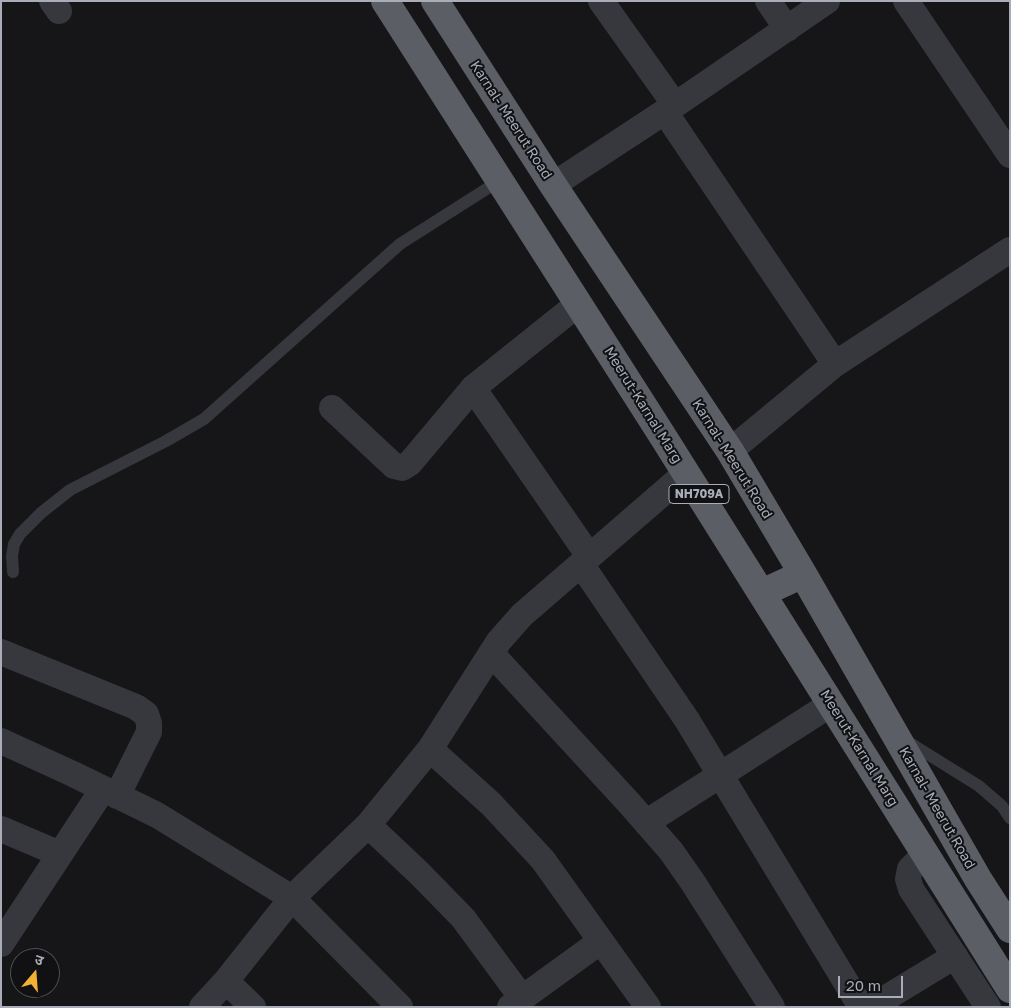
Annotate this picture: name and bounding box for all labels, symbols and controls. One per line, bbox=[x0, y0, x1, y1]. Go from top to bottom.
street label: Karnal- Meerut Road bbox=[466, 58, 556, 182]
street label: Meerut-Karnal Marg bbox=[600, 344, 686, 466]
street label: Karnal- Meerut Road bbox=[688, 396, 776, 522]
road number: NH709A bbox=[669, 484, 729, 504]
street label: Meerut-Karnal Marg bbox=[816, 687, 902, 809]
street label: Karnal- Meerut Road bbox=[895, 744, 979, 872]
north arrow bbox=[10, 948, 60, 998]
text: उ bbox=[33, 950, 46, 969]
scale bar bbox=[841, 966, 906, 998]
text: 20 m bbox=[846, 976, 881, 994]

